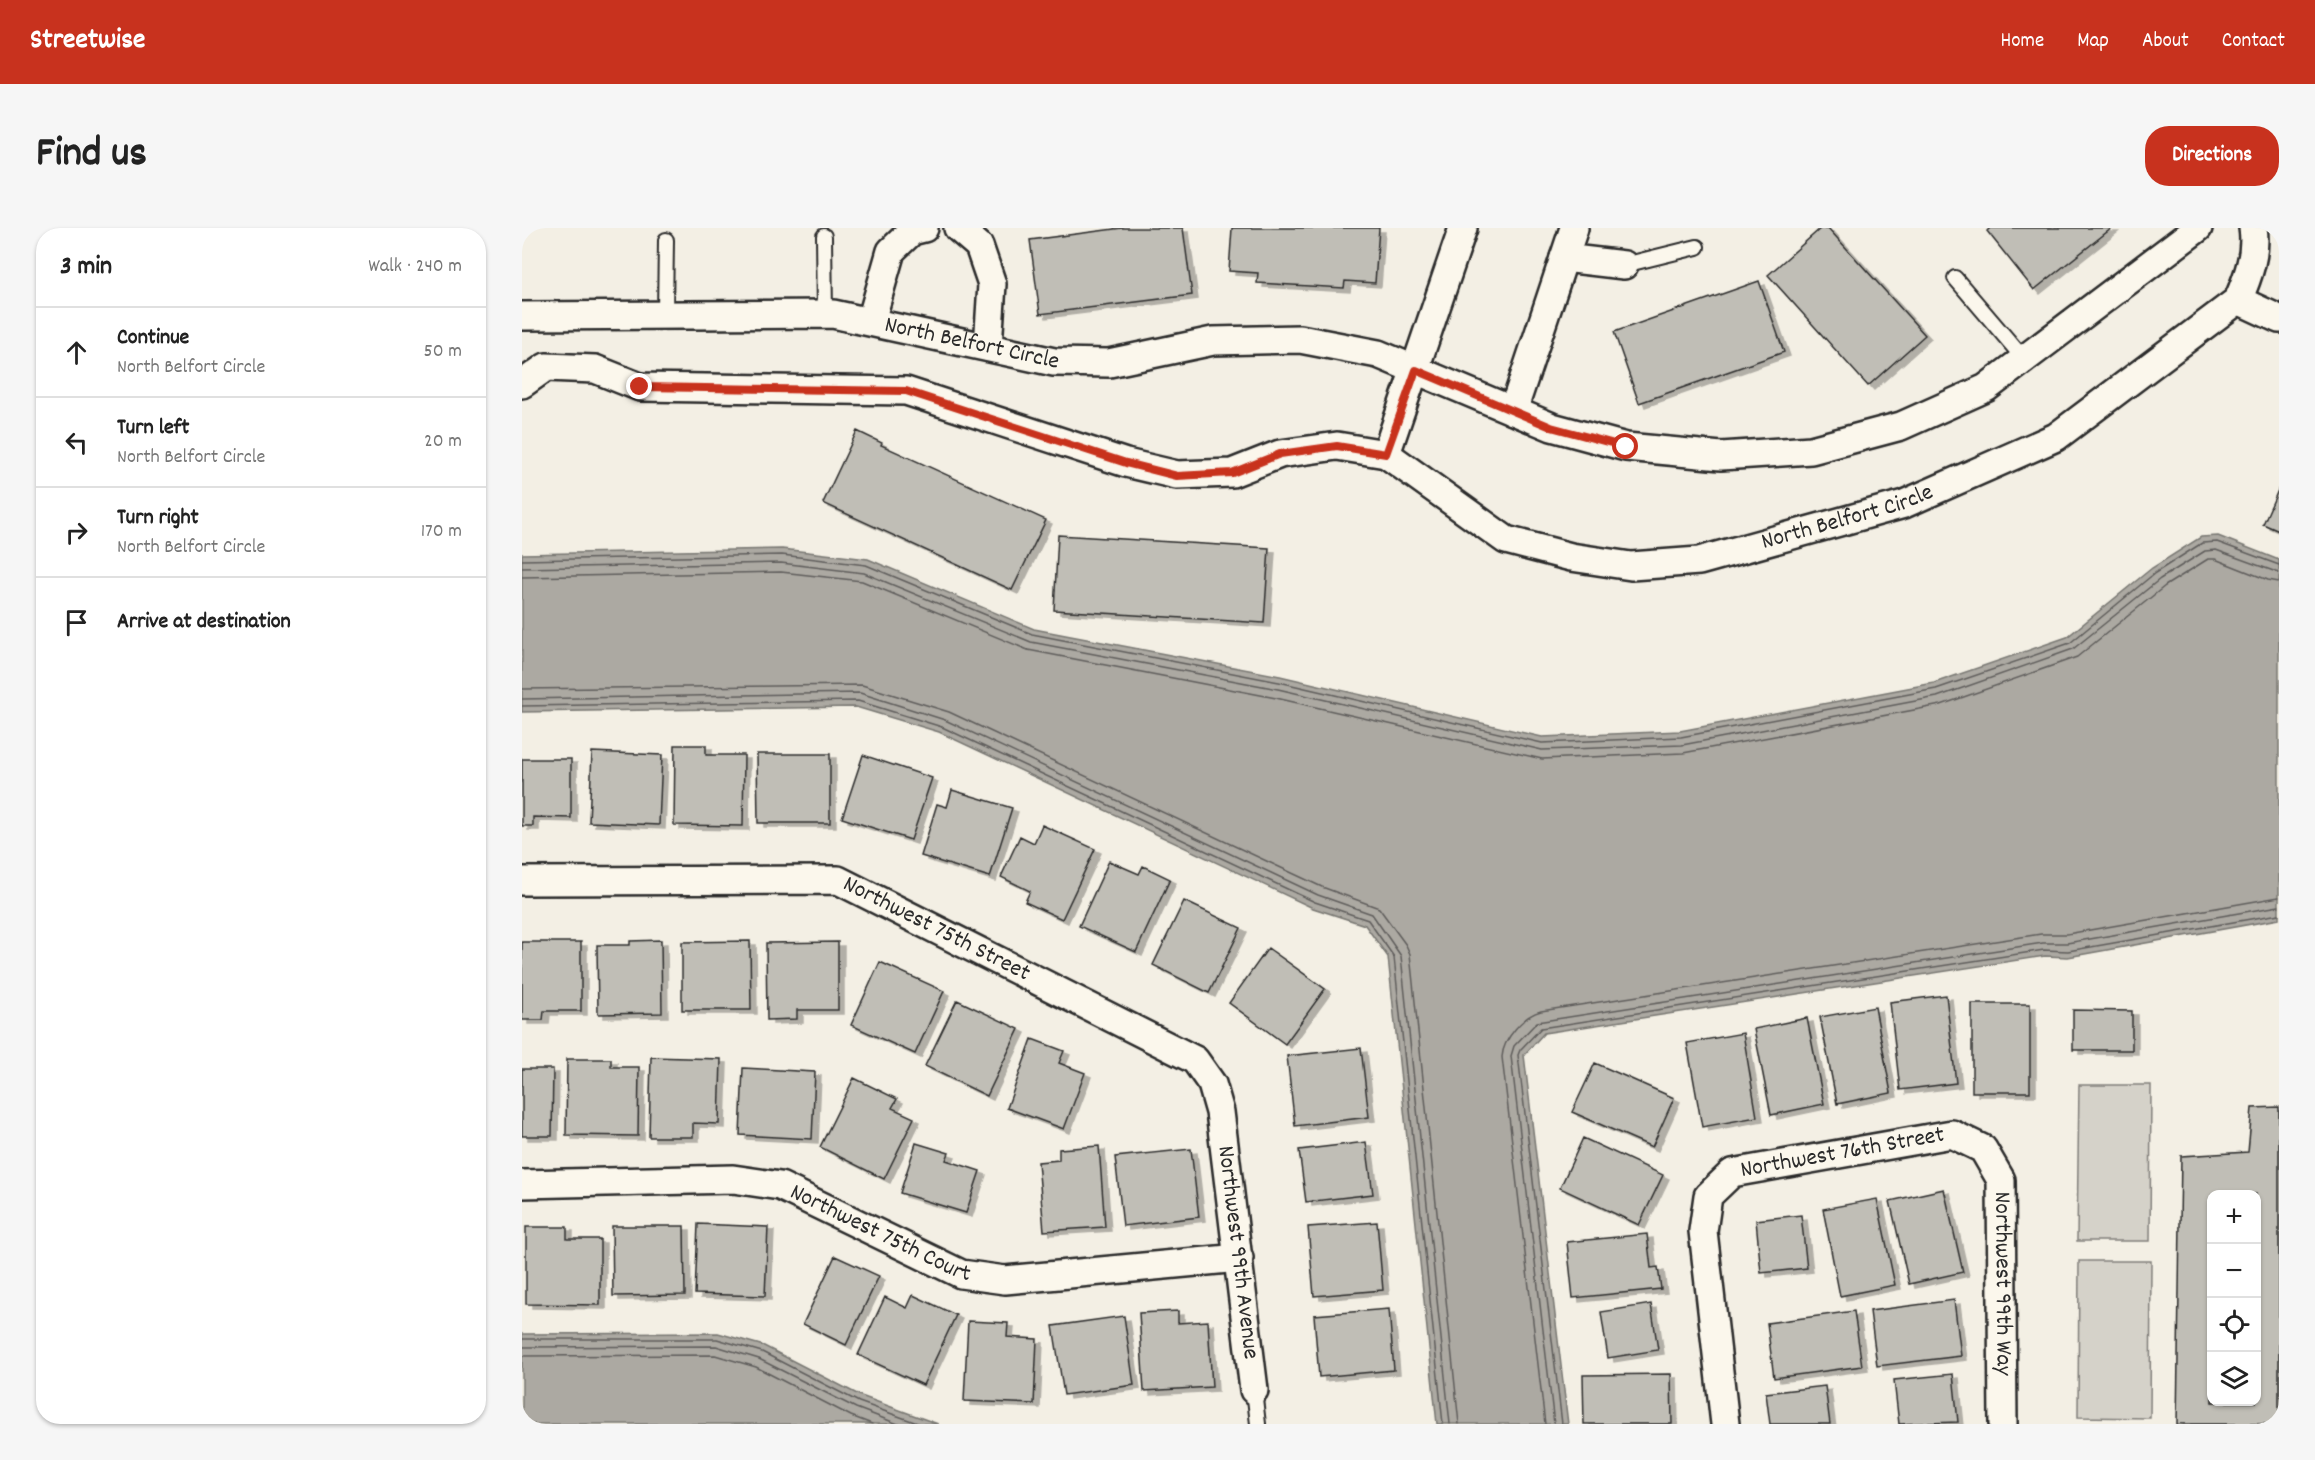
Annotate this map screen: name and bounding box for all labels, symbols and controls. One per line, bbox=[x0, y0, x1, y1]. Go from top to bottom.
text: Streetwise bbox=[30, 22, 145, 62]
text: Home bbox=[2000, 27, 2044, 57]
text: Map bbox=[2077, 27, 2109, 57]
text: About bbox=[2142, 27, 2189, 57]
text: Contact bbox=[2222, 27, 2285, 57]
text: Find us bbox=[36, 126, 147, 186]
button: Directions bbox=[2145, 126, 2279, 186]
text: 3 min bbox=[60, 249, 112, 286]
text: Walk · 240 m bbox=[368, 253, 462, 281]
street label: North Belfort Circle bbox=[881, 309, 1062, 380]
text: Continue bbox=[117, 323, 189, 354]
icon: ahead bbox=[60, 336, 93, 369]
text: 50 m bbox=[424, 338, 462, 366]
text: North Belfort Circle bbox=[117, 354, 265, 382]
route end bbox=[626, 373, 652, 399]
text: Turn left bbox=[117, 413, 189, 444]
icon: left bbox=[60, 426, 93, 459]
text: 20 m bbox=[424, 428, 462, 456]
route start bbox=[1612, 433, 1638, 459]
text: North Belfort Circle bbox=[117, 444, 265, 472]
street label: North Belfort Circle bbox=[1758, 476, 1939, 560]
text: Turn right bbox=[117, 503, 199, 534]
icon: right bbox=[60, 516, 93, 549]
text: 170 m bbox=[421, 518, 462, 546]
text: North Belfort Circle bbox=[117, 534, 265, 562]
icon: arrive bbox=[60, 606, 93, 639]
text: Arrive at destination bbox=[117, 607, 291, 638]
street label: Northwest 75th Street bbox=[837, 868, 1036, 991]
street label: Northwest 76th Street bbox=[1738, 1119, 1947, 1188]
street label: Northwest 99th Avenue bbox=[1207, 1144, 1267, 1361]
street label: Northwest 75th Court bbox=[784, 1176, 973, 1292]
map controls bbox=[2207, 1190, 2261, 1406]
button: + bbox=[2207, 1190, 2261, 1244]
street label: Northwest 99th Way bbox=[1984, 1191, 2020, 1377]
button: − bbox=[2207, 1244, 2261, 1298]
button: locate bbox=[2207, 1298, 2261, 1352]
button: layers bbox=[2207, 1352, 2261, 1406]

